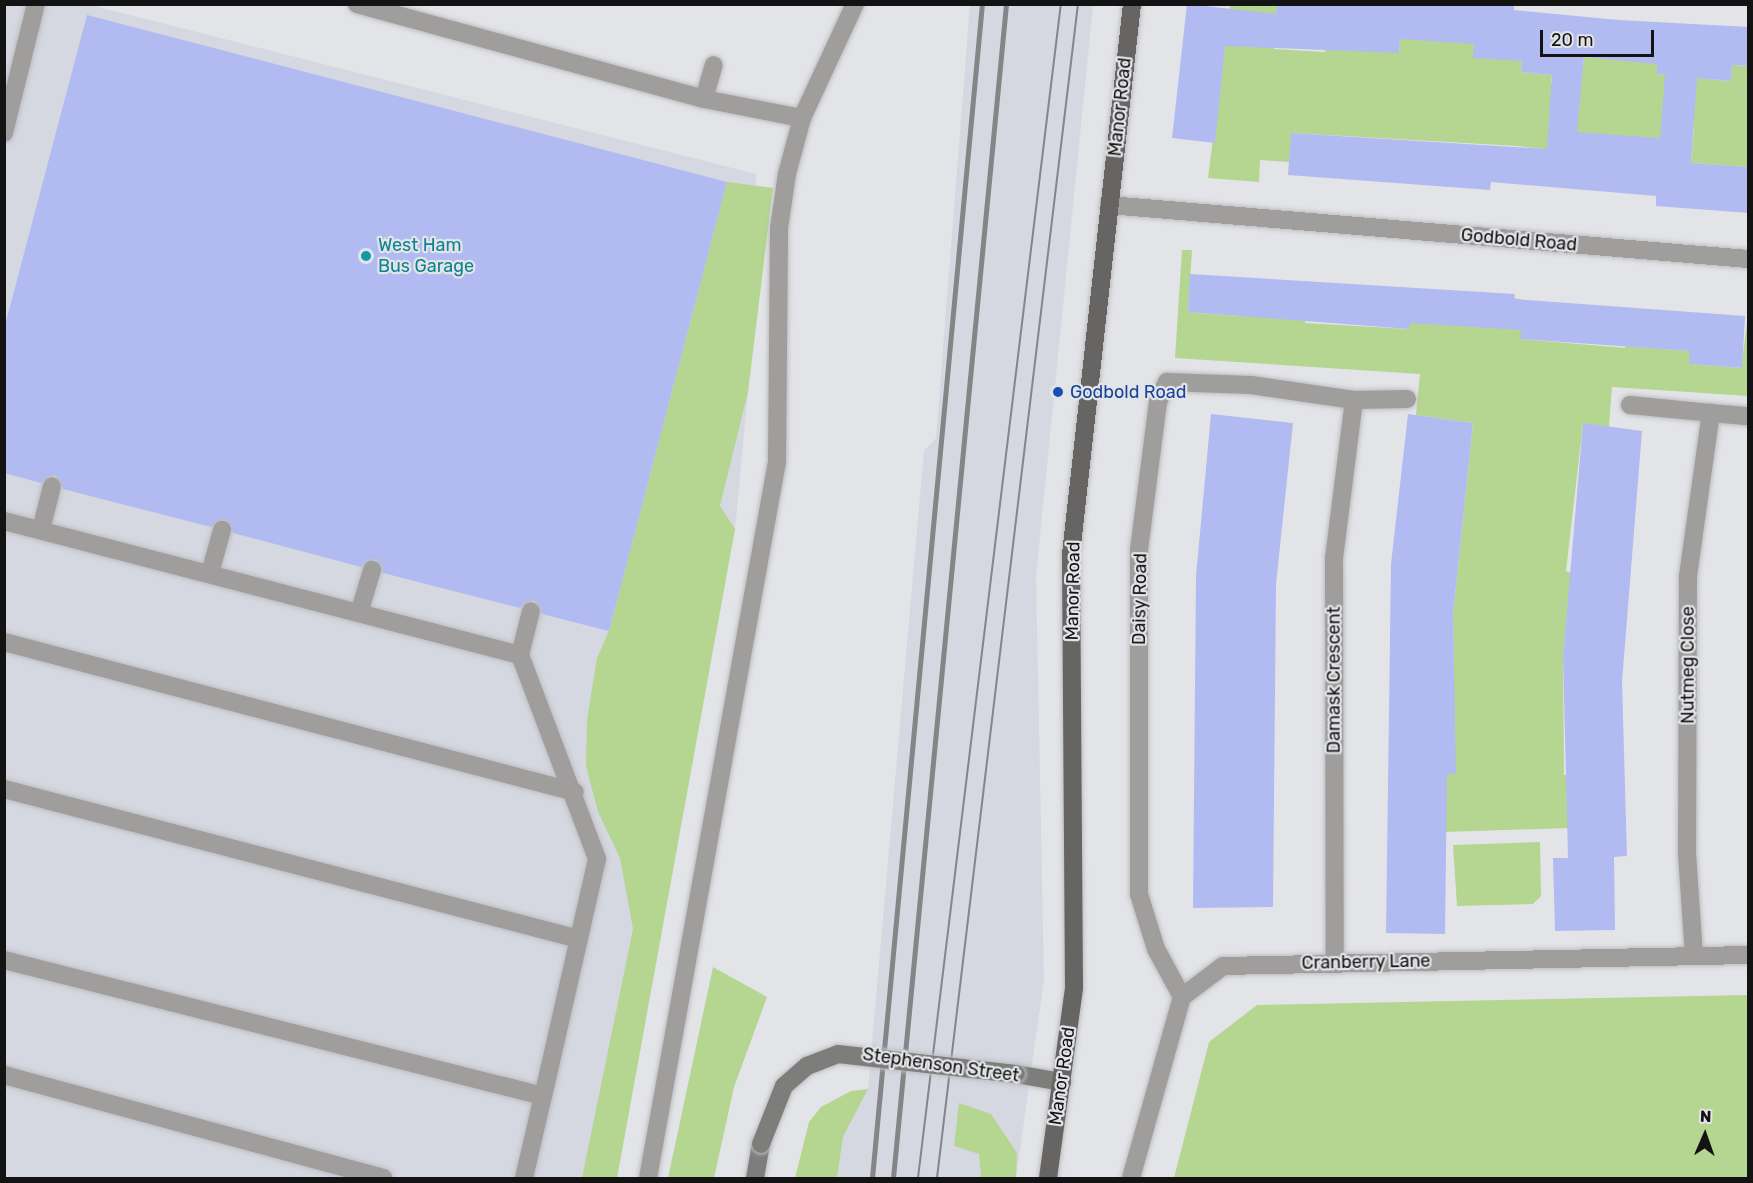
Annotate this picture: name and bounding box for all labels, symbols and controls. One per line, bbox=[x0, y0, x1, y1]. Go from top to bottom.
scale bar bbox=[1543, 18, 1657, 56]
text: 20 m bbox=[1551, 29, 1593, 51]
street label: Manor Road bbox=[1104, 56, 1136, 158]
street label: Godbold Road bbox=[1460, 224, 1578, 256]
place label: West Ham Bus Garage bbox=[378, 235, 474, 278]
marker: West Ham Bus Garage bbox=[359, 249, 373, 263]
place label: Godbold Road bbox=[1070, 381, 1186, 403]
marker: Godbold Road bbox=[1051, 385, 1065, 399]
street label: Manor Road bbox=[1061, 541, 1085, 641]
street label: Daisy Road bbox=[1128, 553, 1152, 645]
street label: Nutmeg Close bbox=[1677, 606, 1699, 724]
street label: Damask Crescent bbox=[1323, 607, 1345, 753]
street label: Cranberry Lane bbox=[1301, 950, 1431, 974]
street label: Manor Road bbox=[1044, 1025, 1080, 1127]
street label: Stephenson Street bbox=[861, 1043, 1021, 1087]
north arrow bbox=[1675, 1105, 1735, 1165]
text: N bbox=[1700, 1107, 1712, 1126]

